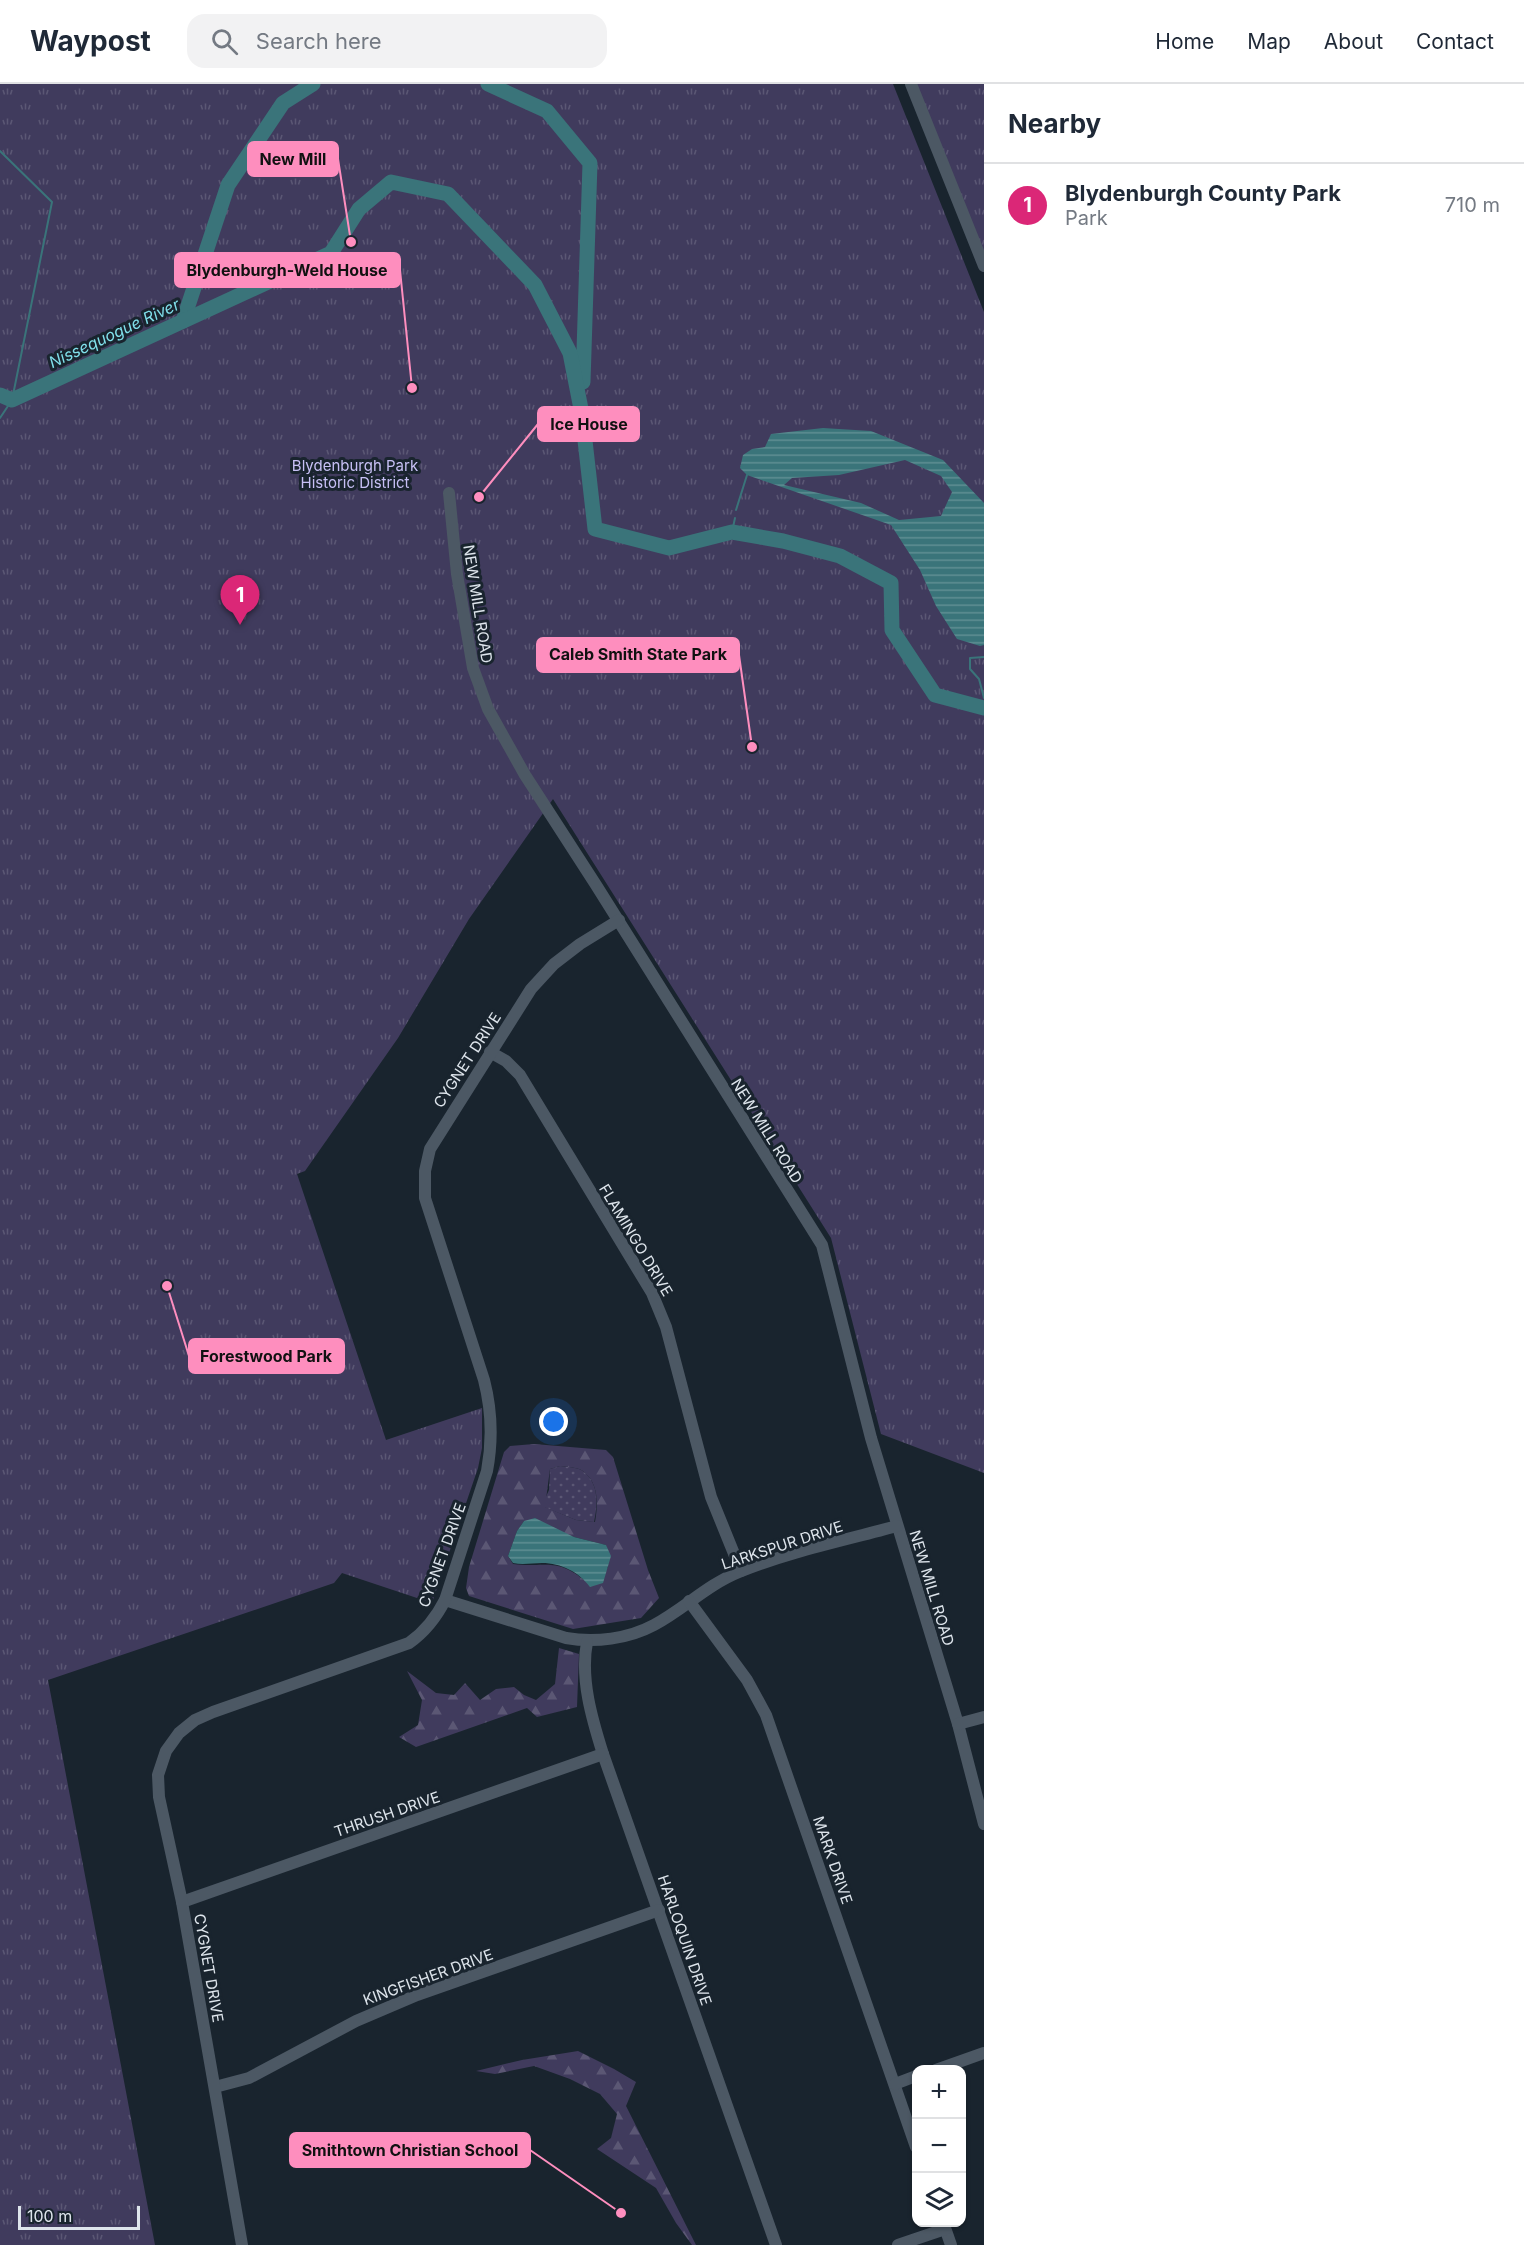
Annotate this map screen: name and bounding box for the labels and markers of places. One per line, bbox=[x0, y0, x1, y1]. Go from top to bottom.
callout: New Mill bbox=[248, 142, 338, 176]
callout: Blydenburgh-Weld House bbox=[175, 253, 400, 287]
callout: Ice House bbox=[538, 407, 639, 441]
pin: 1 bbox=[220, 576, 260, 625]
callout: Caleb Smith State Park bbox=[537, 638, 739, 672]
callout: Forestwood Park bbox=[189, 1339, 344, 1373]
callout: Smithtown Christian School bbox=[290, 2133, 530, 2167]

